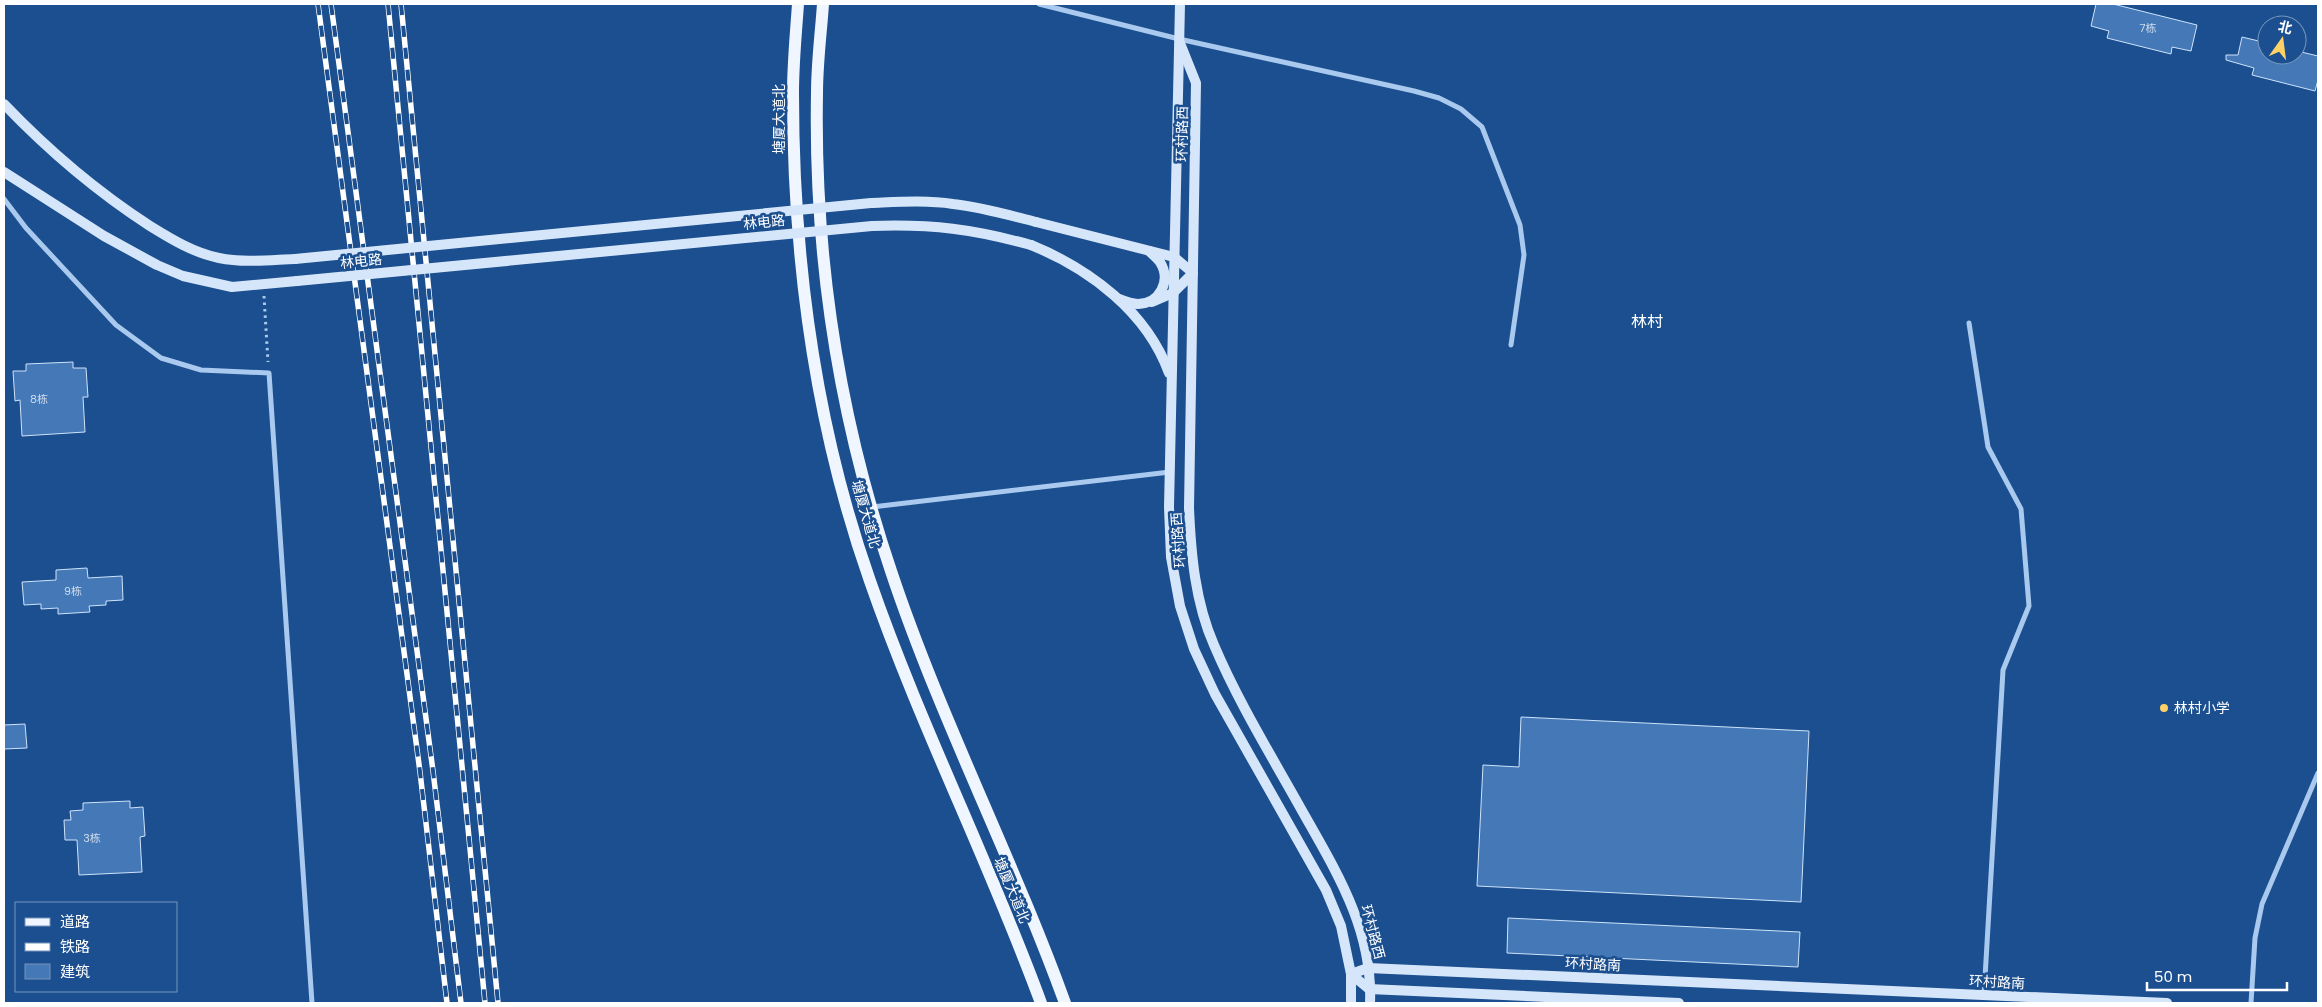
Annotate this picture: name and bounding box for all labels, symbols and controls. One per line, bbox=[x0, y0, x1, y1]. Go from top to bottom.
north arrow bbox=[2257, 15, 2307, 65]
text: 北 bbox=[2276, 16, 2294, 39]
house number: 7栋 bbox=[2139, 20, 2157, 36]
street label: 塘厦大道北 bbox=[769, 84, 789, 154]
street label: 环村路西 bbox=[1172, 106, 1192, 162]
street label: 林电路 bbox=[742, 210, 786, 234]
street label: 林电路 bbox=[339, 249, 383, 273]
district label: 林村 bbox=[1631, 310, 1663, 333]
house number: 8栋 bbox=[30, 391, 48, 407]
street label: 塘厦大道北 bbox=[847, 478, 885, 550]
street label: 环村路西 bbox=[1166, 511, 1190, 569]
house number: 9栋 bbox=[64, 583, 82, 599]
place label: 林村小学 bbox=[2174, 698, 2230, 718]
marker: 林村小学 bbox=[2158, 702, 2170, 714]
house number: 3栋 bbox=[83, 830, 101, 846]
street label: 塘厦大道北 bbox=[989, 854, 1035, 926]
legend bbox=[15, 902, 178, 992]
street label: 环村路西 bbox=[1356, 902, 1390, 962]
text: 道路 bbox=[60, 911, 90, 932]
text: 铁路 bbox=[60, 936, 90, 957]
street label: 环村路南 bbox=[1565, 953, 1621, 975]
scale bar bbox=[2147, 960, 2287, 992]
text: 建筑 bbox=[60, 961, 90, 982]
text: 50 m bbox=[2154, 966, 2192, 987]
street label: 环村路南 bbox=[1969, 971, 2025, 993]

